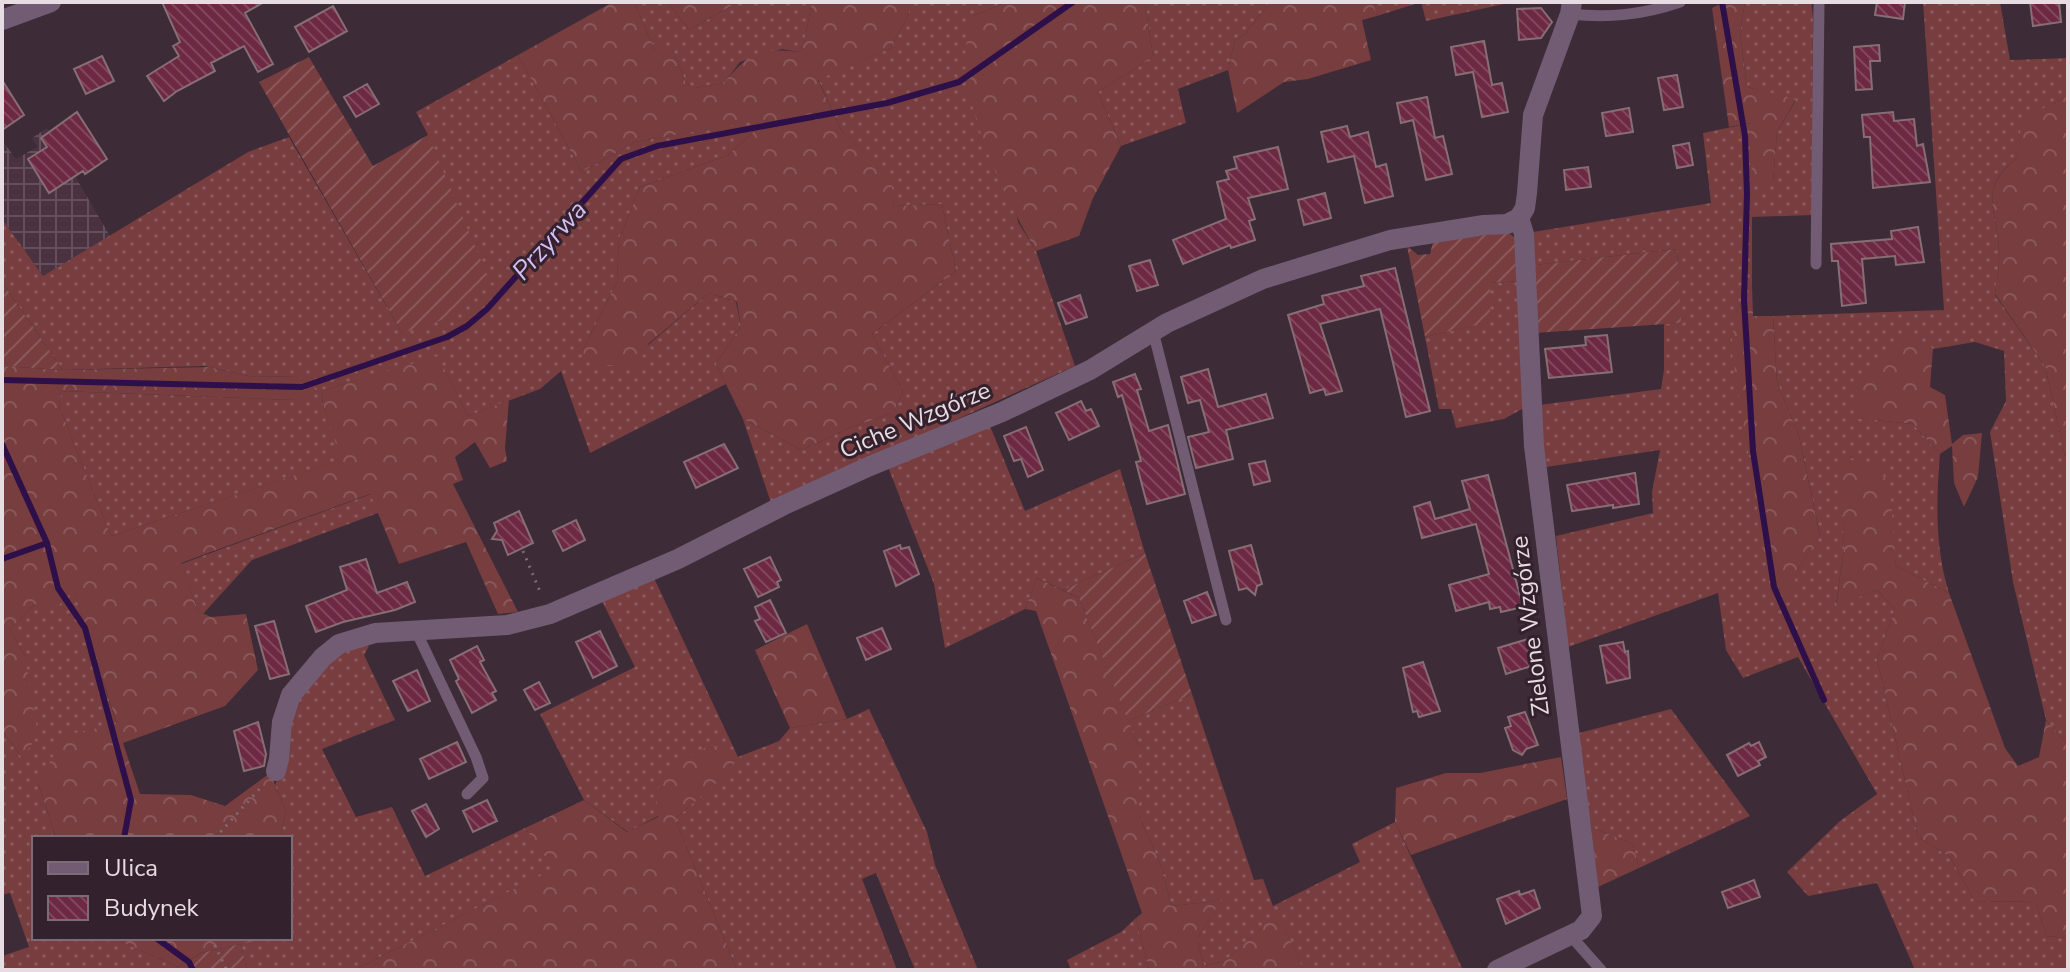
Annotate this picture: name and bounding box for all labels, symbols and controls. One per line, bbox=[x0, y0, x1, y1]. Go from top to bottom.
water label: Przyrwa bbox=[504, 193, 595, 288]
street label: Ciche Wzgórze bbox=[835, 374, 995, 466]
street label: Zielone Wzgórze bbox=[1503, 534, 1557, 718]
legend bbox=[32, 836, 292, 940]
text: Ulica bbox=[104, 852, 158, 884]
text: Budynek bbox=[104, 892, 199, 924]

